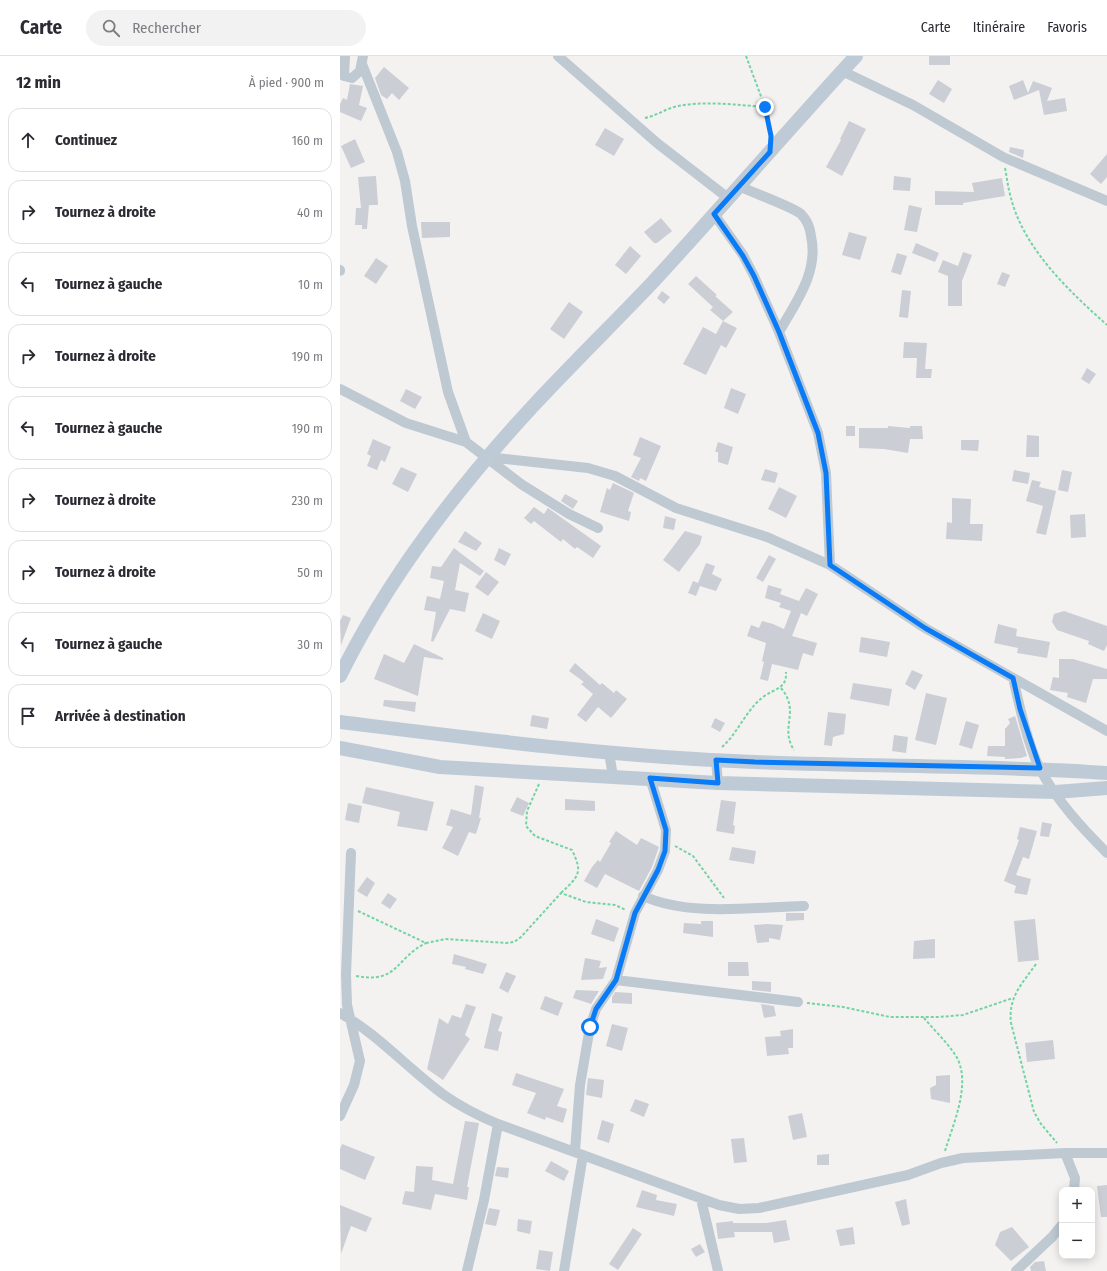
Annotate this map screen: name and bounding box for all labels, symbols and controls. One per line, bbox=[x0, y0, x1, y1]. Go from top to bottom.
search box bbox=[86, 10, 366, 46]
text: Carte bbox=[20, 16, 62, 39]
icon: search bbox=[100, 17, 122, 39]
text: Rechercher bbox=[132, 19, 201, 37]
text: Carte bbox=[921, 19, 951, 36]
text: Itinéraire bbox=[973, 19, 1025, 36]
text: Favoris bbox=[1047, 19, 1087, 36]
text: 12 min bbox=[16, 72, 61, 93]
text: À pied · 900 m bbox=[249, 75, 324, 90]
route end bbox=[756, 98, 774, 116]
icon: ahead bbox=[17, 129, 39, 151]
text: Continuez bbox=[55, 131, 117, 149]
text: 160 m bbox=[292, 133, 323, 148]
icon: right bbox=[17, 201, 39, 223]
text: Tournez à droite bbox=[55, 203, 156, 221]
text: 40 m bbox=[297, 205, 323, 220]
icon: left bbox=[17, 273, 39, 295]
text: Tournez à gauche bbox=[55, 275, 162, 293]
text: 10 m bbox=[298, 277, 323, 292]
icon: right bbox=[17, 345, 39, 367]
text: Tournez à droite bbox=[55, 347, 156, 365]
text: 190 m bbox=[292, 349, 323, 364]
icon: left bbox=[17, 417, 39, 439]
text: Tournez à gauche bbox=[55, 419, 162, 437]
text: 190 m bbox=[292, 421, 323, 436]
icon: right bbox=[17, 489, 39, 511]
text: Tournez à droite bbox=[55, 491, 156, 509]
text: 230 m bbox=[292, 493, 323, 508]
icon: right bbox=[17, 561, 39, 583]
text: Tournez à droite bbox=[55, 563, 156, 581]
text: 50 m bbox=[297, 565, 323, 580]
icon: left bbox=[17, 633, 39, 655]
text: Tournez à gauche bbox=[55, 635, 162, 653]
text: 30 m bbox=[297, 637, 323, 652]
icon: arrive bbox=[17, 705, 39, 727]
text: Arrivée à destination bbox=[55, 707, 186, 725]
route start bbox=[581, 1018, 599, 1036]
map controls bbox=[1059, 1187, 1095, 1259]
button: + bbox=[1059, 1187, 1095, 1223]
button: − bbox=[1059, 1223, 1095, 1259]

